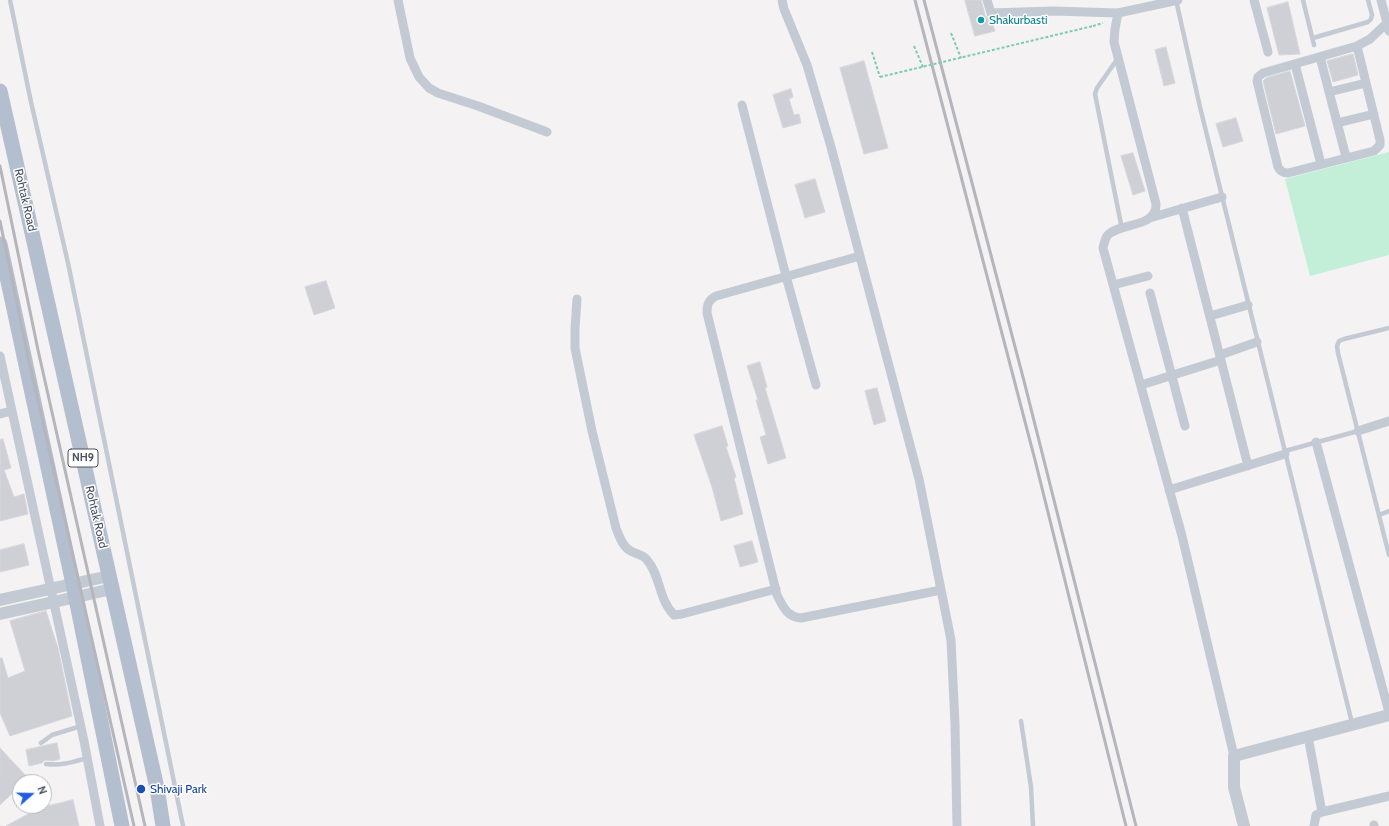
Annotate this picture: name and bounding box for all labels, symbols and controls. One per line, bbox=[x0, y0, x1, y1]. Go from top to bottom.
place label: Shakurbasti bbox=[989, 13, 1048, 27]
marker: Shakurbasti bbox=[976, 15, 986, 25]
street label: Rohtak Road bbox=[11, 167, 39, 233]
road number: NH9 bbox=[68, 449, 98, 467]
street label: Rohtak Road bbox=[82, 484, 110, 550]
north arrow bbox=[12, 774, 52, 814]
place label: Shivaji Park bbox=[150, 782, 207, 796]
marker: Shivaji Park bbox=[135, 783, 147, 795]
text: N bbox=[34, 784, 50, 796]

